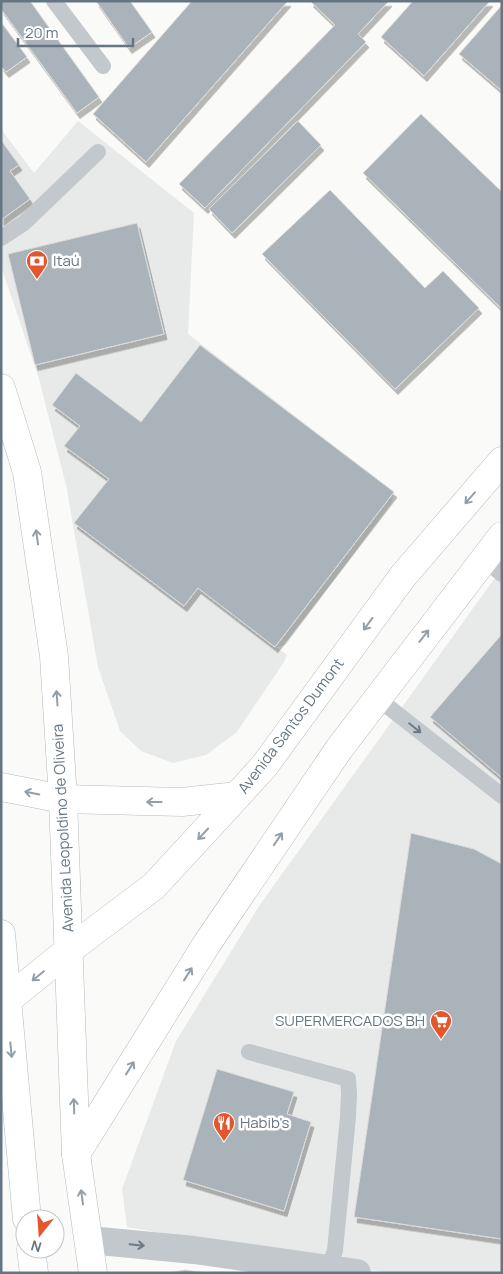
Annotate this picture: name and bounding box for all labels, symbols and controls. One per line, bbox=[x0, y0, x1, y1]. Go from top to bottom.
scale bar bbox=[18, 15, 132, 47]
text: 20 m bbox=[25, 22, 58, 43]
bank icon: Itaú bbox=[25, 249, 49, 280]
place label: Itaú bbox=[53, 250, 80, 271]
one-way arrow bbox=[465, 491, 476, 504]
one-way arrow bbox=[31, 529, 41, 545]
one-way arrow bbox=[363, 617, 373, 631]
one-way arrow bbox=[419, 630, 430, 643]
street label: Avenida Santos Dumont bbox=[233, 654, 349, 798]
one-way arrow bbox=[52, 690, 61, 706]
street label: Avenida Leopoldino de Oliveira bbox=[47, 723, 78, 933]
one-way arrow bbox=[408, 723, 421, 734]
one-way arrow bbox=[25, 788, 41, 798]
one-way arrow bbox=[146, 797, 162, 807]
one-way arrow bbox=[197, 828, 208, 841]
one-way arrow bbox=[273, 832, 283, 846]
one-way arrow bbox=[183, 967, 193, 981]
one-way arrow bbox=[31, 970, 44, 981]
supermarket icon: SUPERMERCADOS BH bbox=[429, 1009, 453, 1040]
place label: SUPERMERCADOS BH bbox=[275, 1010, 425, 1031]
one-way arrow bbox=[6, 1041, 16, 1057]
one-way arrow bbox=[125, 1062, 135, 1076]
one-way arrow bbox=[70, 1098, 79, 1114]
restaurant icon: Habib's bbox=[212, 1111, 236, 1142]
place label: Habib's bbox=[240, 1112, 290, 1133]
one-way arrow bbox=[77, 1189, 87, 1205]
north arrow bbox=[15, 1209, 65, 1259]
text: N bbox=[28, 1236, 44, 1257]
one-way arrow bbox=[129, 1240, 145, 1250]

